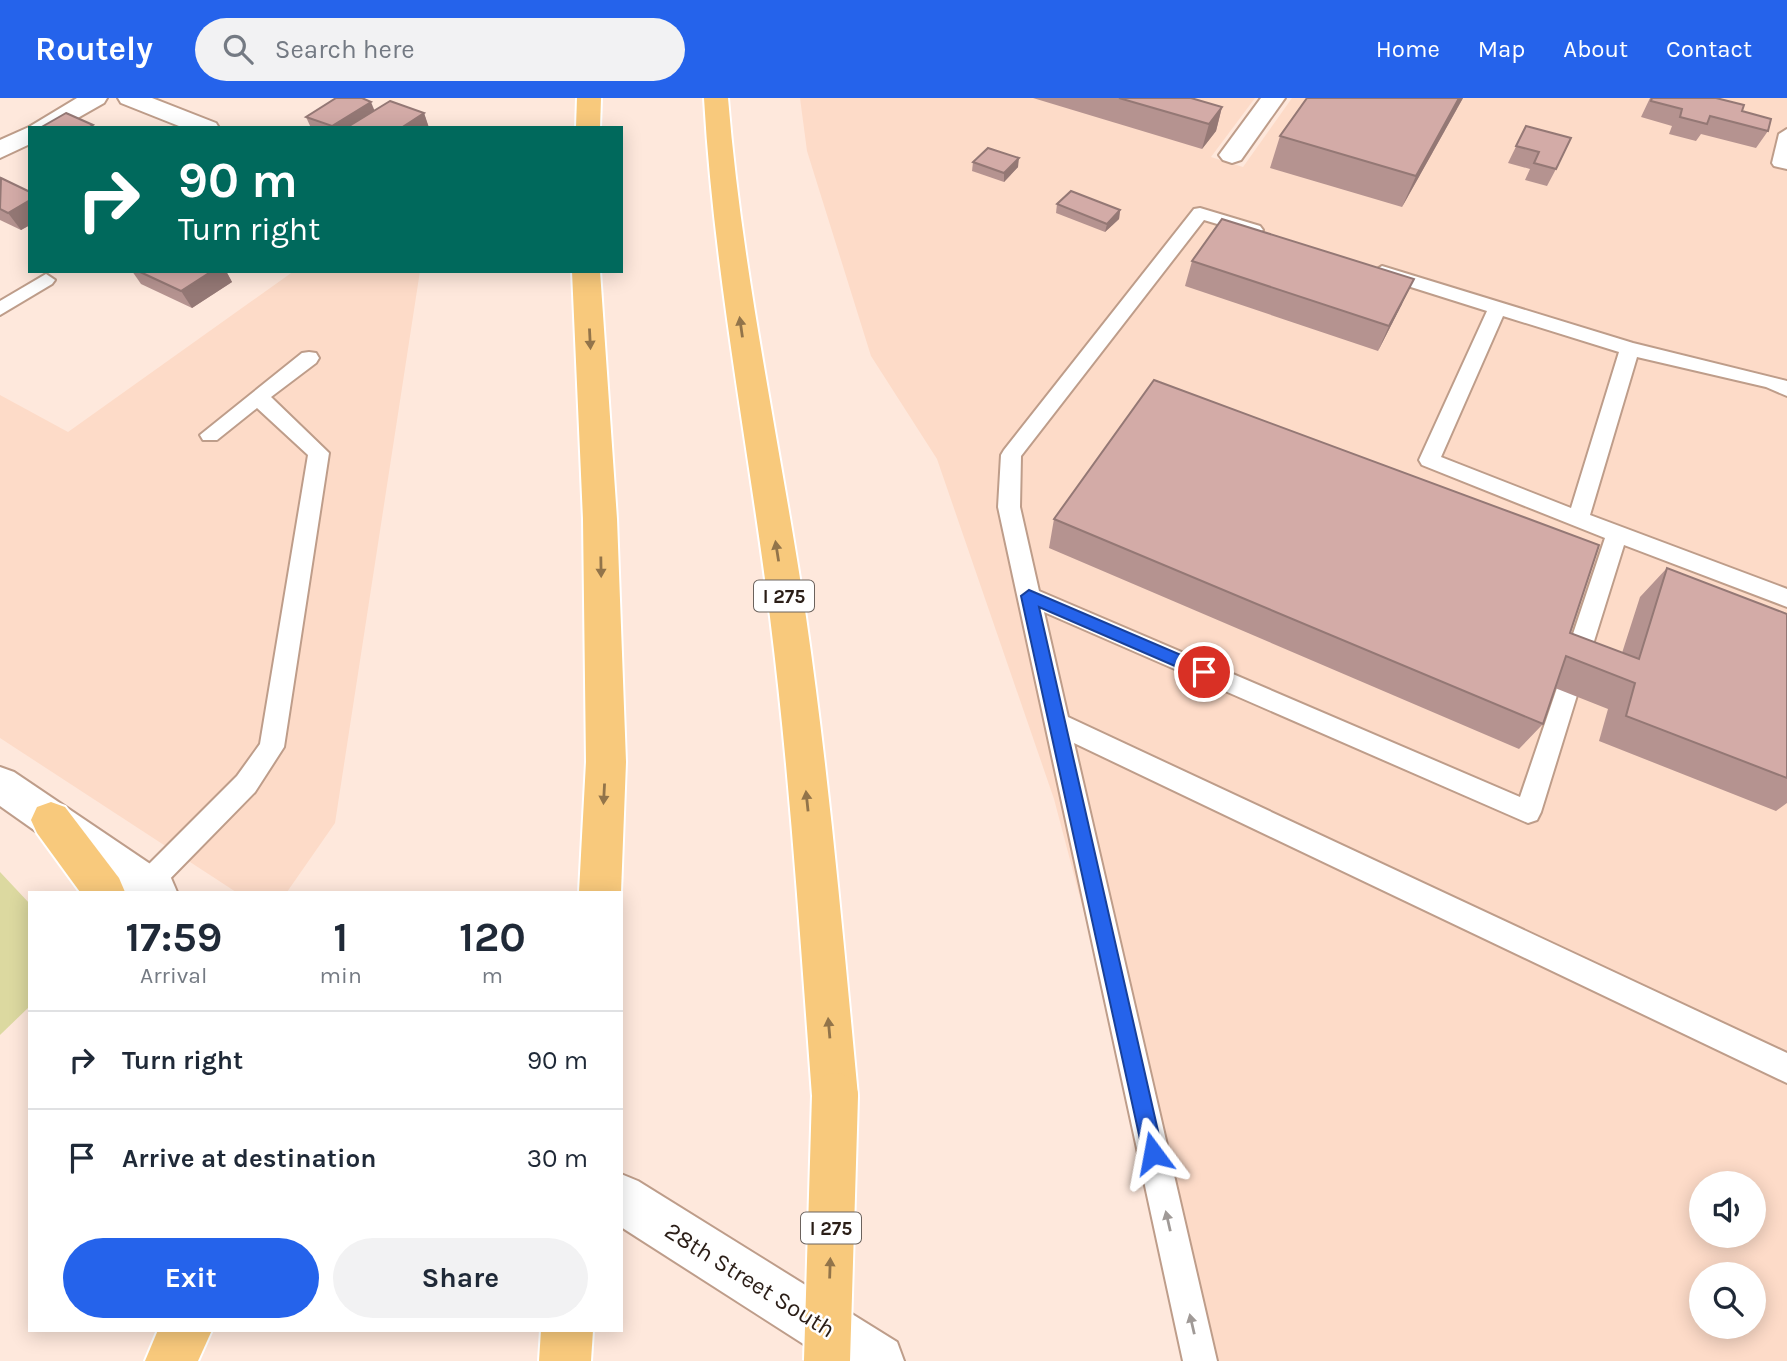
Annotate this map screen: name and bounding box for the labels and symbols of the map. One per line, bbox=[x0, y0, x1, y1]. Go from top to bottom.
one-way arrow bbox=[735, 315, 746, 337]
one-way arrow bbox=[584, 329, 595, 351]
one-way arrow bbox=[771, 540, 782, 562]
one-way arrow bbox=[595, 556, 607, 578]
road number: I 275 bbox=[754, 580, 814, 611]
pin bbox=[1174, 642, 1234, 702]
one-way arrow bbox=[599, 783, 610, 805]
one-way arrow bbox=[801, 790, 812, 812]
one-way arrow bbox=[823, 1017, 834, 1039]
position arrow bbox=[1116, 1116, 1190, 1190]
one-way arrow bbox=[1163, 1210, 1174, 1232]
road number: I 275 bbox=[801, 1212, 861, 1244]
street label: 28th Street South bbox=[660, 1216, 840, 1344]
one-way arrow bbox=[824, 1257, 835, 1279]
one-way arrow bbox=[1186, 1313, 1197, 1335]

